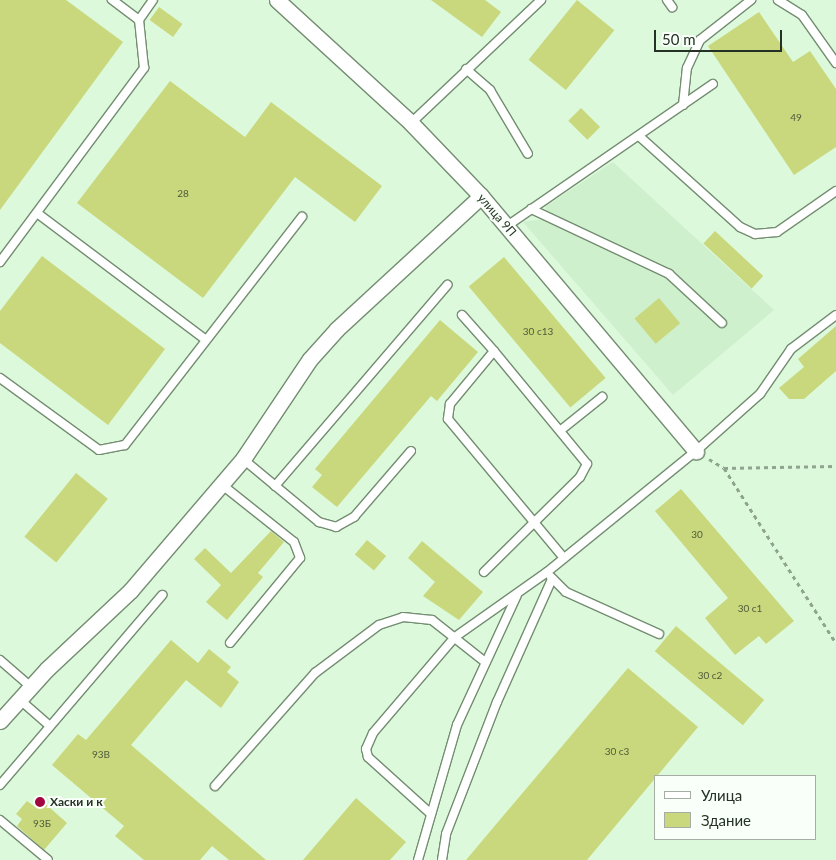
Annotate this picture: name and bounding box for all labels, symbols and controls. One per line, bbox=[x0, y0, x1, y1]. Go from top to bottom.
scale bar bbox=[656, 20, 784, 52]
text: 50 m bbox=[662, 30, 696, 48]
house number: 49 bbox=[790, 112, 802, 124]
house number: 28 bbox=[177, 188, 189, 200]
street label: улица 9П bbox=[475, 191, 519, 239]
house number: 30 с13 bbox=[523, 326, 553, 338]
house number: 30 bbox=[691, 529, 703, 541]
house number: 30 с1 bbox=[738, 603, 762, 615]
house number: 30 с2 bbox=[698, 670, 722, 682]
house number: 30 с3 bbox=[605, 746, 629, 758]
house number: 93В bbox=[92, 749, 110, 761]
legend bbox=[654, 775, 816, 840]
text: Улица bbox=[701, 786, 742, 804]
place label: Хаски и к bbox=[50, 795, 103, 809]
marker: Хаски и к bbox=[34, 796, 46, 808]
text: Здание bbox=[701, 811, 751, 829]
house number: 93Б bbox=[33, 818, 51, 830]

